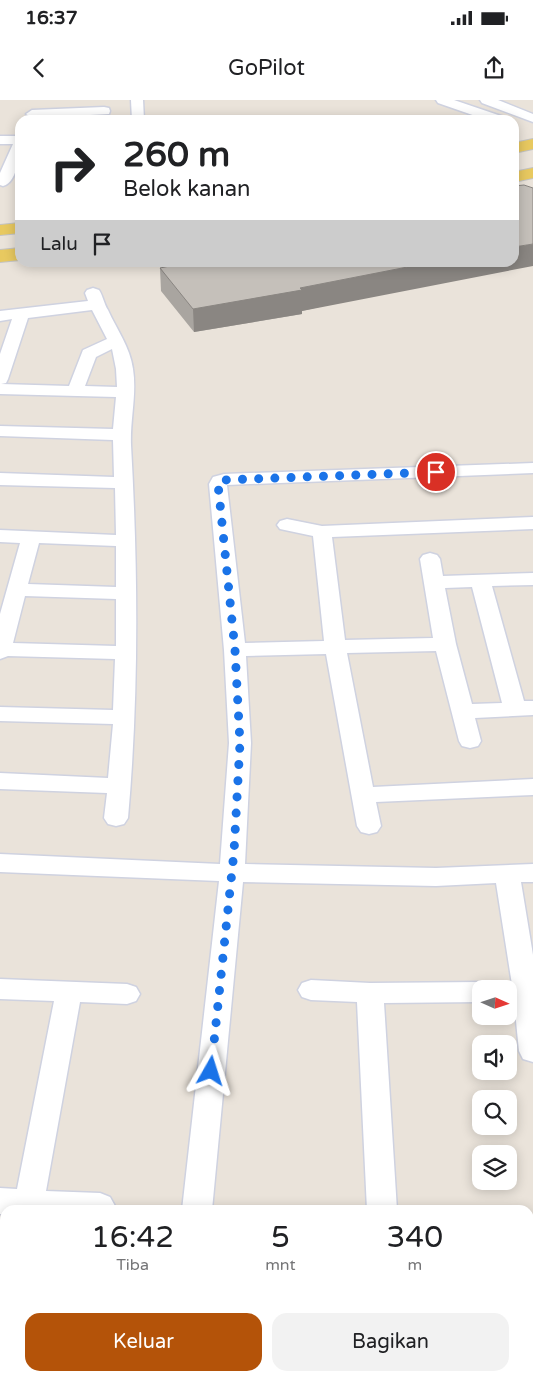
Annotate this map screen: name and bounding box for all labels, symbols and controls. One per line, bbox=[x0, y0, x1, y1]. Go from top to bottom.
text: 16:37 bbox=[25, 7, 78, 29]
icon: back bbox=[25, 54, 53, 82]
icon: share bbox=[480, 54, 508, 82]
text: GoPilot bbox=[228, 55, 305, 81]
text: 260 m bbox=[123, 134, 230, 176]
icon: right bbox=[40, 135, 105, 200]
text: Belok kanan bbox=[123, 176, 250, 202]
icon: arrive bbox=[88, 230, 116, 258]
text: Lalu bbox=[40, 233, 78, 255]
pin bbox=[415, 451, 457, 493]
icon: arrive bbox=[422, 458, 450, 486]
north arrow bbox=[472, 980, 518, 1025]
map controls bbox=[472, 980, 517, 1190]
button: sound bbox=[472, 1035, 517, 1080]
position arrow bbox=[184, 1044, 236, 1096]
button: search bbox=[472, 1090, 517, 1135]
button: layers bbox=[472, 1145, 517, 1190]
text: 16:42 bbox=[91, 1219, 174, 1256]
text: 5 bbox=[271, 1219, 290, 1256]
text: 340 bbox=[386, 1219, 443, 1256]
text: Tiba bbox=[116, 1255, 149, 1275]
text: mnt bbox=[265, 1255, 296, 1275]
text: m bbox=[407, 1255, 422, 1275]
button: Keluar bbox=[25, 1313, 262, 1371]
button: Bagikan bbox=[272, 1313, 509, 1371]

